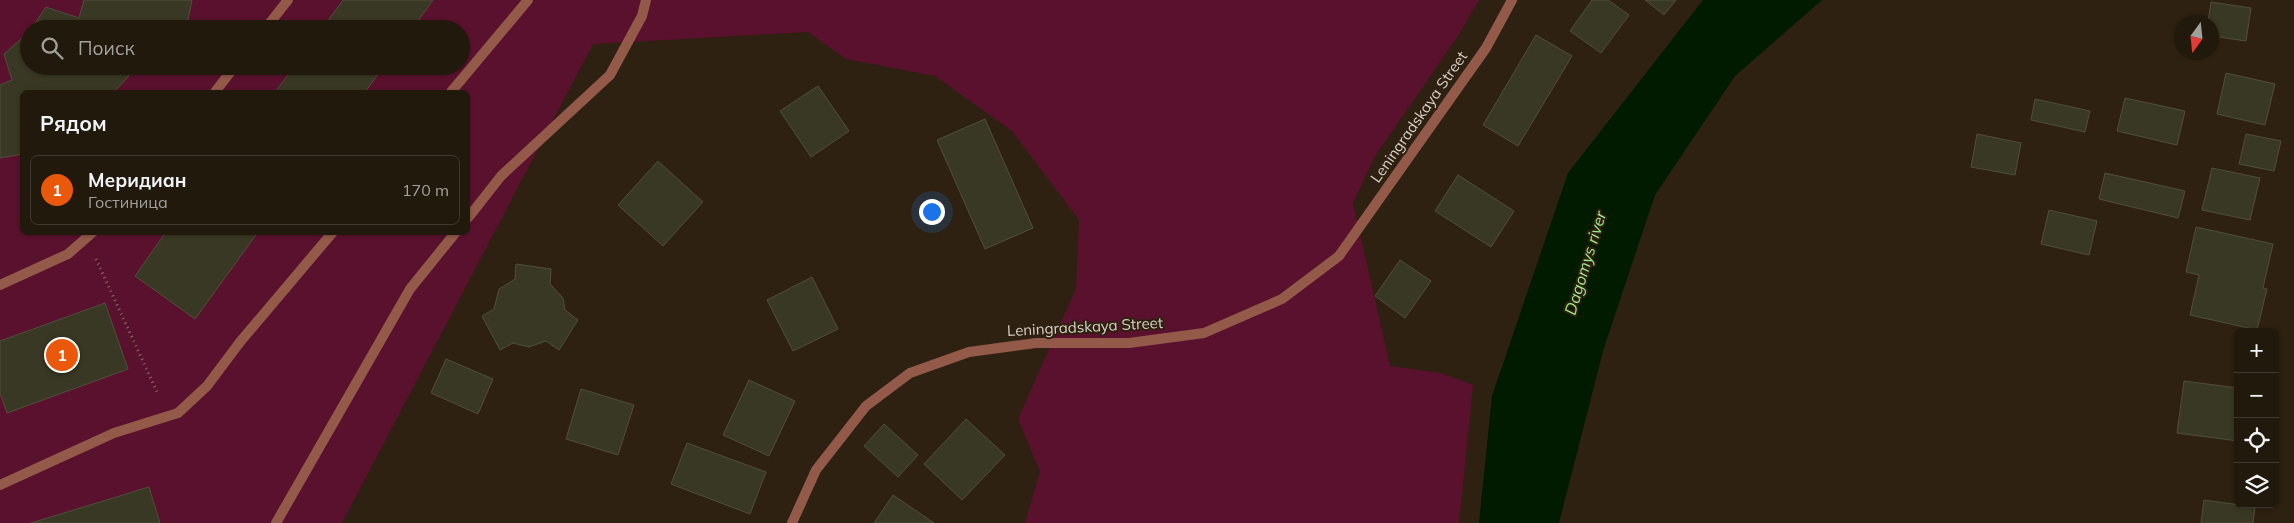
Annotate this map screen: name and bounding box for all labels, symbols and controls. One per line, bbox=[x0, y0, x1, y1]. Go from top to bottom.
north arrow bbox=[2174, 15, 2219, 60]
search box bbox=[20, 20, 470, 75]
icon: search bbox=[38, 34, 66, 62]
text: Поиск bbox=[78, 36, 135, 60]
street label: Leningradskaya Street bbox=[1366, 47, 1471, 186]
text: Рядом bbox=[40, 110, 107, 136]
text: Меридиан bbox=[88, 168, 186, 192]
text: 1 bbox=[52, 180, 62, 200]
text: 170 m bbox=[402, 180, 449, 200]
text: Гостиница bbox=[88, 192, 168, 212]
your location bbox=[919, 199, 945, 225]
water label: Dagomys river bbox=[1560, 208, 1611, 317]
street label: Leningradskaya Street bbox=[1007, 313, 1163, 340]
map controls bbox=[2234, 328, 2279, 508]
button: + bbox=[2234, 328, 2279, 373]
pin: 1 bbox=[46, 336, 78, 374]
button: − bbox=[2234, 373, 2279, 418]
button: locate bbox=[2234, 418, 2279, 463]
button: layers bbox=[2234, 463, 2279, 508]

